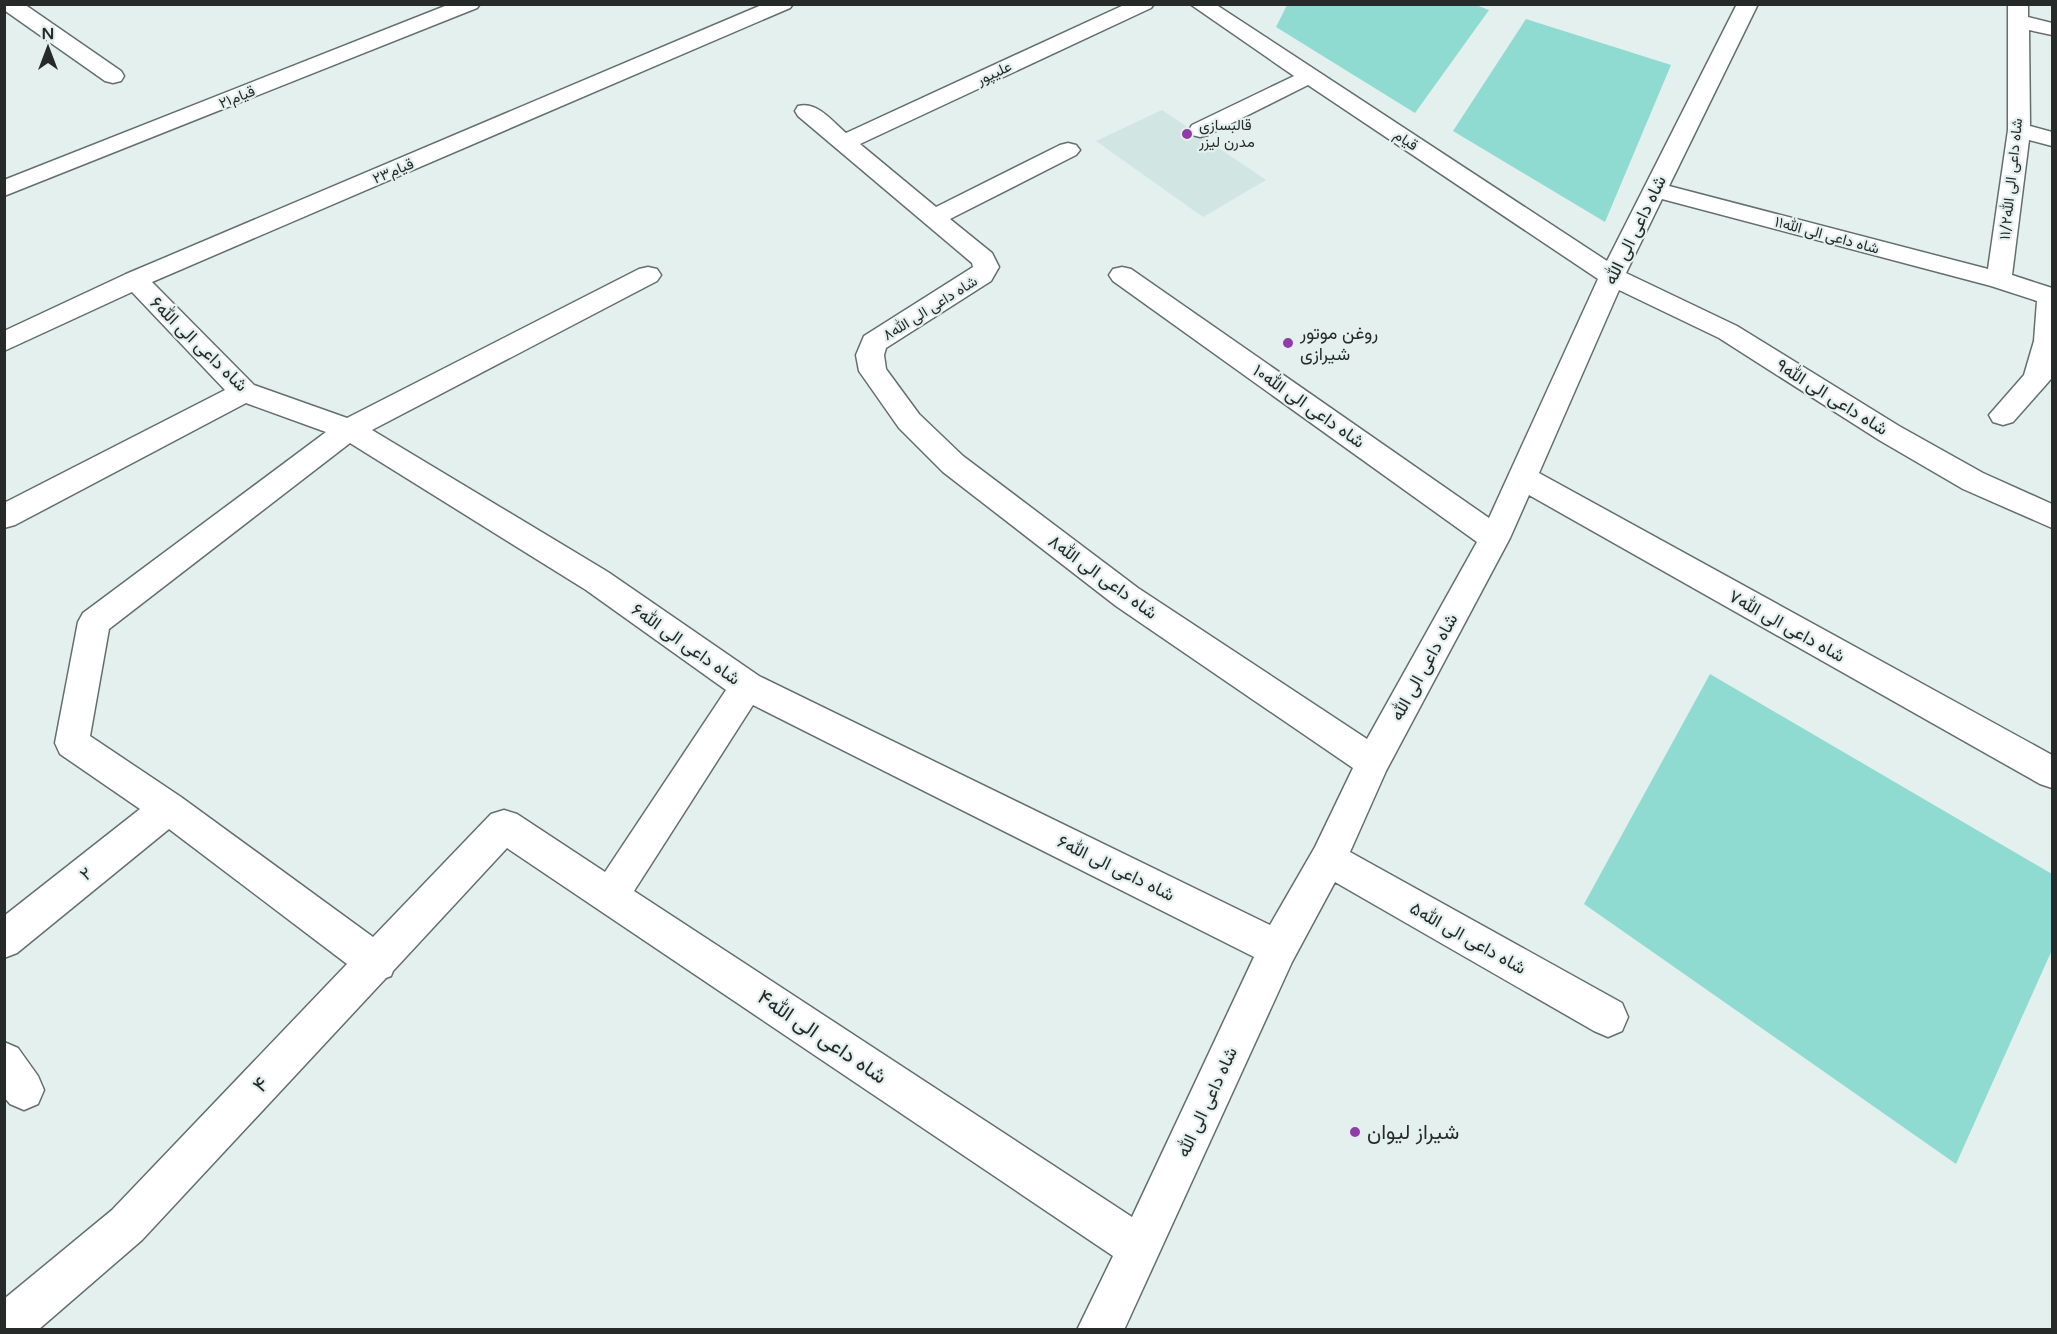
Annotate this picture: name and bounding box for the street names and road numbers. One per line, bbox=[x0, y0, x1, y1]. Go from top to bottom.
street label: علیپور bbox=[973, 57, 1015, 90]
street label: قیام۲۱ bbox=[216, 82, 258, 113]
street label: ۱۱/۲شاه داعی الی الله bbox=[1996, 117, 2027, 241]
street label: قیام bbox=[1390, 126, 1422, 155]
street label: قیام۲۳ bbox=[370, 154, 417, 189]
street label: شاه داعی الی الله bbox=[1599, 172, 1671, 288]
street label: شاه داعی الی الله۱۱ bbox=[1772, 212, 1882, 259]
street label: ۸شاه داعی الی الله bbox=[879, 272, 981, 345]
street label: شاه داعی الی الله۶ bbox=[145, 292, 253, 396]
street label: شاه داعی الی الله۹ bbox=[1772, 354, 1892, 440]
street label: شاه داعی الی الله۱۰ bbox=[1249, 359, 1369, 453]
street label: شاه داعی الی الله۸ bbox=[1044, 530, 1162, 624]
street label: شاه داعی الی الله۷ bbox=[1725, 585, 1849, 667]
street label: شاه داعی الی الله۶ bbox=[627, 598, 745, 690]
street label: شاه داعی الی الله bbox=[1386, 610, 1462, 724]
street label: شاه داعی الی الله۶ bbox=[1054, 830, 1178, 906]
street label: ۲ bbox=[75, 862, 97, 886]
street label: شاه داعی الی الله۵ bbox=[1406, 897, 1530, 979]
street label: شاه داعی الی الله۴ bbox=[753, 984, 892, 1089]
street label: شاه داعی الی الله bbox=[1172, 1043, 1242, 1161]
street label: ۴ bbox=[248, 1072, 274, 1098]

